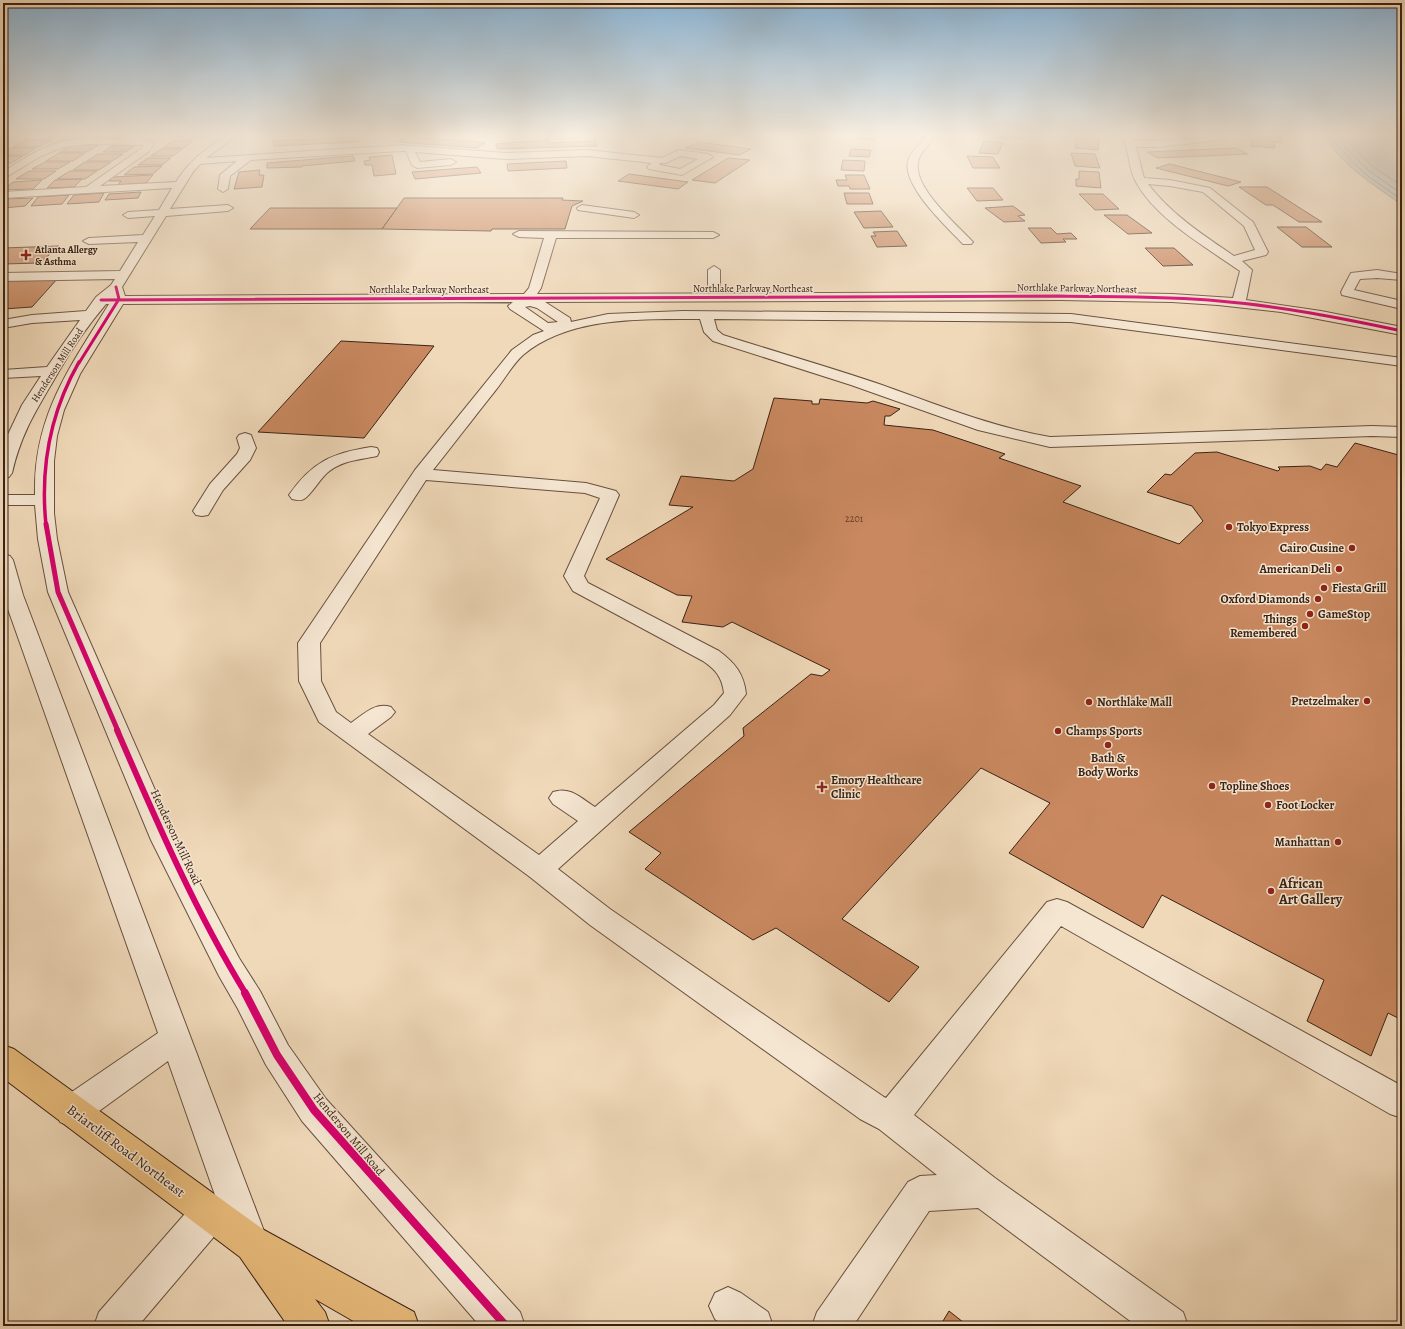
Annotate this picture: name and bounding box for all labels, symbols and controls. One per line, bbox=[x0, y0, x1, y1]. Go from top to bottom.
place label: Atlanta Allergy & Asthma bbox=[34, 243, 98, 268]
marker: Atlanta Allergy & Asthma bbox=[20, 249, 32, 261]
street label: Northlake Parkway Northeast bbox=[1017, 280, 1138, 296]
street label: Northlake Parkway Northeast bbox=[693, 282, 814, 295]
street label: Northlake Parkway Northeast bbox=[369, 283, 490, 296]
street label: Henderson Mill Road bbox=[28, 325, 86, 405]
house number: 2201 bbox=[845, 512, 864, 525]
place label: Tokyo Express bbox=[1237, 519, 1309, 535]
marker: Tokyo Express bbox=[1224, 522, 1234, 532]
place label: Cairo Cusine bbox=[1280, 540, 1344, 556]
marker: Cairo Cusine bbox=[1347, 543, 1357, 553]
place label: American Deli bbox=[1259, 561, 1331, 577]
marker: American Deli bbox=[1334, 564, 1344, 574]
place label: Fiesta Grill bbox=[1332, 580, 1387, 596]
marker: Fiesta Grill bbox=[1319, 583, 1329, 593]
place label: Oxford Diamonds bbox=[1221, 591, 1310, 607]
marker: Oxford Diamonds bbox=[1313, 594, 1323, 604]
place label: GameStop bbox=[1318, 606, 1371, 622]
marker: GameStop bbox=[1305, 609, 1315, 619]
place label: Things Remembered bbox=[1230, 611, 1298, 641]
marker: Things Remembered bbox=[1300, 621, 1310, 631]
place label: Pretzelmaker bbox=[1291, 693, 1359, 709]
place label: Northlake Mall bbox=[1097, 694, 1173, 710]
marker: Pretzelmaker bbox=[1362, 696, 1372, 706]
marker: Northlake Mall bbox=[1084, 697, 1094, 707]
place label: Champs Sports bbox=[1066, 723, 1142, 739]
marker: Champs Sports bbox=[1053, 726, 1063, 736]
marker: Bath & Body Works bbox=[1103, 740, 1113, 750]
place label: Bath & Body Works bbox=[1078, 750, 1138, 780]
place label: Emory Healthcare Clinic bbox=[831, 772, 922, 802]
place label: Topline Shoes bbox=[1220, 778, 1290, 794]
marker: Emory Healthcare Clinic bbox=[816, 781, 828, 793]
marker: Topline Shoes bbox=[1207, 781, 1217, 791]
street label: Henderson Mill Road bbox=[147, 787, 205, 888]
place label: Foot Locker bbox=[1276, 797, 1334, 813]
marker: Foot Locker bbox=[1263, 800, 1273, 810]
place label: Manhattan bbox=[1275, 834, 1330, 850]
marker: Manhattan bbox=[1333, 837, 1343, 847]
place label: African Art Gallery bbox=[1278, 874, 1343, 909]
marker: African Art Gallery bbox=[1266, 886, 1276, 896]
street label: Henderson Mill Road bbox=[310, 1089, 389, 1179]
street label: Briarcliff Road Northeast bbox=[63, 1100, 189, 1202]

